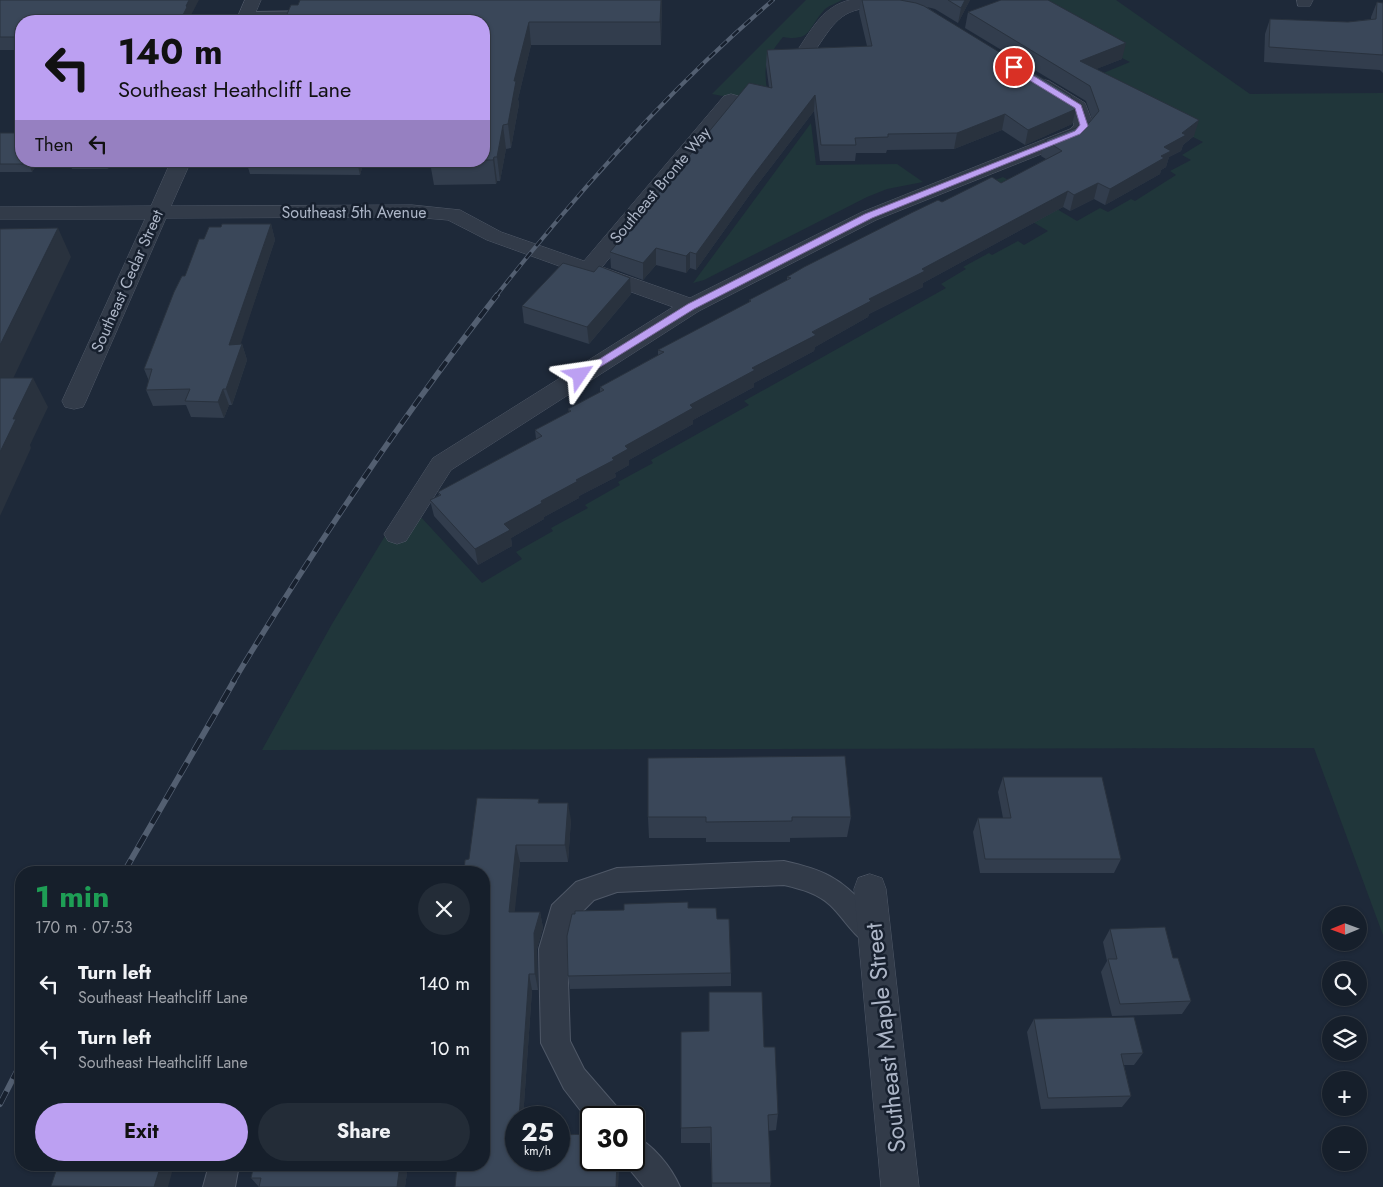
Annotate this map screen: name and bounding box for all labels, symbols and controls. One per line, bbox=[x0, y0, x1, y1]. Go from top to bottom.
text: 140 m bbox=[118, 27, 223, 77]
icon: left bbox=[35, 35, 100, 100]
pin bbox=[993, 46, 1035, 88]
icon: arrive bbox=[1000, 53, 1028, 81]
text: Southeast Heathcliff Lane bbox=[118, 73, 351, 105]
street label: Southeast Bronte Way bbox=[604, 121, 716, 248]
icon: left bbox=[84, 130, 112, 158]
text: Then bbox=[35, 131, 74, 158]
street label: Southeast 5th Avenue bbox=[281, 201, 427, 224]
street label: Southeast Cedar Street bbox=[85, 206, 169, 356]
position arrow bbox=[553, 348, 605, 400]
text: 1 min bbox=[35, 875, 109, 918]
button: close bbox=[418, 883, 470, 935]
north arrow bbox=[1322, 906, 1368, 951]
map controls bbox=[1322, 906, 1367, 1171]
text: 170 m · 07:53 bbox=[35, 916, 132, 939]
street label: Southeast Maple Street bbox=[856, 921, 914, 1155]
text: Turn left bbox=[78, 959, 151, 986]
button: search bbox=[1322, 961, 1367, 1006]
icon: left bbox=[35, 970, 63, 998]
text: 140 m bbox=[418, 970, 470, 997]
text: Southeast Heathcliff Lane bbox=[78, 986, 248, 1009]
button: layers bbox=[1322, 1016, 1367, 1061]
text: Turn left bbox=[78, 1024, 151, 1051]
icon: left bbox=[35, 1035, 63, 1063]
text: 10 m bbox=[430, 1035, 470, 1062]
text: Southeast Heathcliff Lane bbox=[78, 1051, 248, 1074]
button: + bbox=[1322, 1071, 1367, 1116]
button: Exit bbox=[35, 1103, 248, 1161]
button: Share bbox=[258, 1103, 470, 1161]
speed limit sign: 30 bbox=[580, 1106, 645, 1171]
text: 25 bbox=[521, 1114, 554, 1150]
button: − bbox=[1322, 1126, 1367, 1171]
text: km/h bbox=[524, 1142, 551, 1160]

